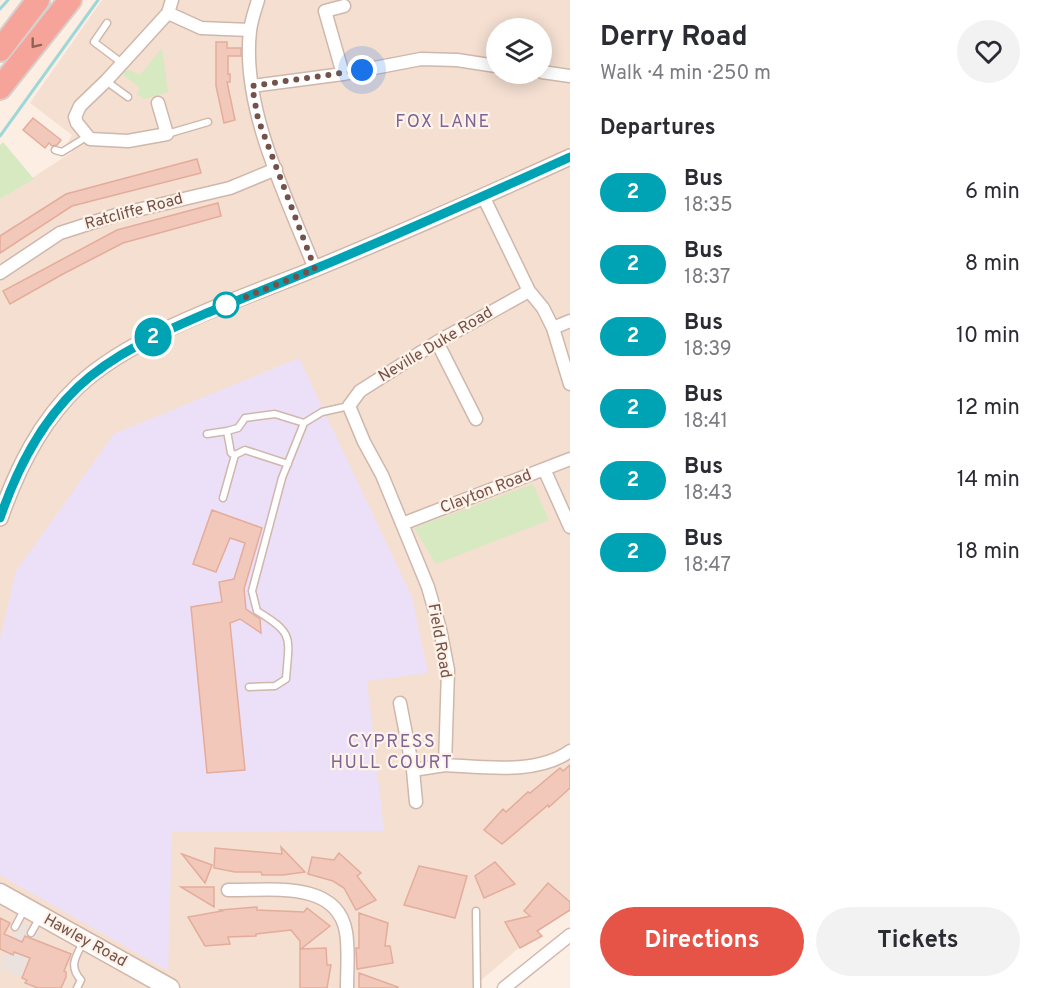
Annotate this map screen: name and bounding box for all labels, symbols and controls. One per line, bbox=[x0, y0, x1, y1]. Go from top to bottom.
map controls bbox=[486, 18, 552, 84]
button: layers bbox=[486, 18, 552, 84]
text: Derry Road bbox=[600, 20, 748, 56]
button: heart bbox=[957, 20, 1020, 83]
one-way arrow bbox=[31, 37, 42, 48]
your location bbox=[347, 55, 377, 85]
text: Walk · 4 min · 250 m bbox=[600, 61, 771, 87]
district label: FOX LANE bbox=[395, 111, 491, 134]
text: Departures bbox=[600, 115, 716, 142]
text: Bus bbox=[684, 166, 723, 193]
text: 2 bbox=[627, 179, 639, 206]
text: 6 min bbox=[965, 179, 1020, 206]
street label: Ratcliffe Road bbox=[83, 189, 185, 235]
text: 18:35 bbox=[684, 193, 733, 219]
text: Bus bbox=[684, 238, 723, 265]
text: 2 bbox=[627, 251, 639, 278]
text: 8 min bbox=[965, 251, 1020, 278]
text: 18:37 bbox=[684, 265, 730, 291]
unlabelled marker bbox=[213, 292, 239, 318]
street label: Neville Duke Road bbox=[375, 303, 497, 387]
text: Bus bbox=[684, 310, 723, 337]
line badge: 2 bbox=[134, 318, 172, 356]
text: 2 bbox=[627, 323, 639, 350]
text: 10 min bbox=[956, 323, 1020, 350]
text: 2 bbox=[147, 324, 159, 351]
text: 18:39 bbox=[684, 337, 732, 363]
text: Bus bbox=[684, 382, 723, 409]
text: 2 bbox=[627, 395, 639, 422]
text: 12 min bbox=[957, 395, 1020, 422]
text: 18:41 bbox=[684, 409, 728, 435]
text: Bus bbox=[684, 454, 723, 481]
street label: Clayton Road bbox=[438, 465, 534, 519]
text: 2 bbox=[627, 467, 639, 494]
text: 14 min bbox=[957, 467, 1020, 494]
text: 18:43 bbox=[684, 481, 733, 507]
text: Bus bbox=[684, 526, 723, 553]
text: 2 bbox=[627, 539, 639, 566]
text: 18 min bbox=[957, 539, 1020, 566]
text: 18:47 bbox=[684, 553, 731, 579]
street label: Field Road bbox=[423, 602, 455, 680]
district label: CYPRESS HULL COURT bbox=[331, 731, 453, 775]
button: Directions bbox=[600, 907, 804, 976]
button: Tickets bbox=[816, 907, 1020, 976]
street label: Hawley Road bbox=[40, 910, 130, 972]

